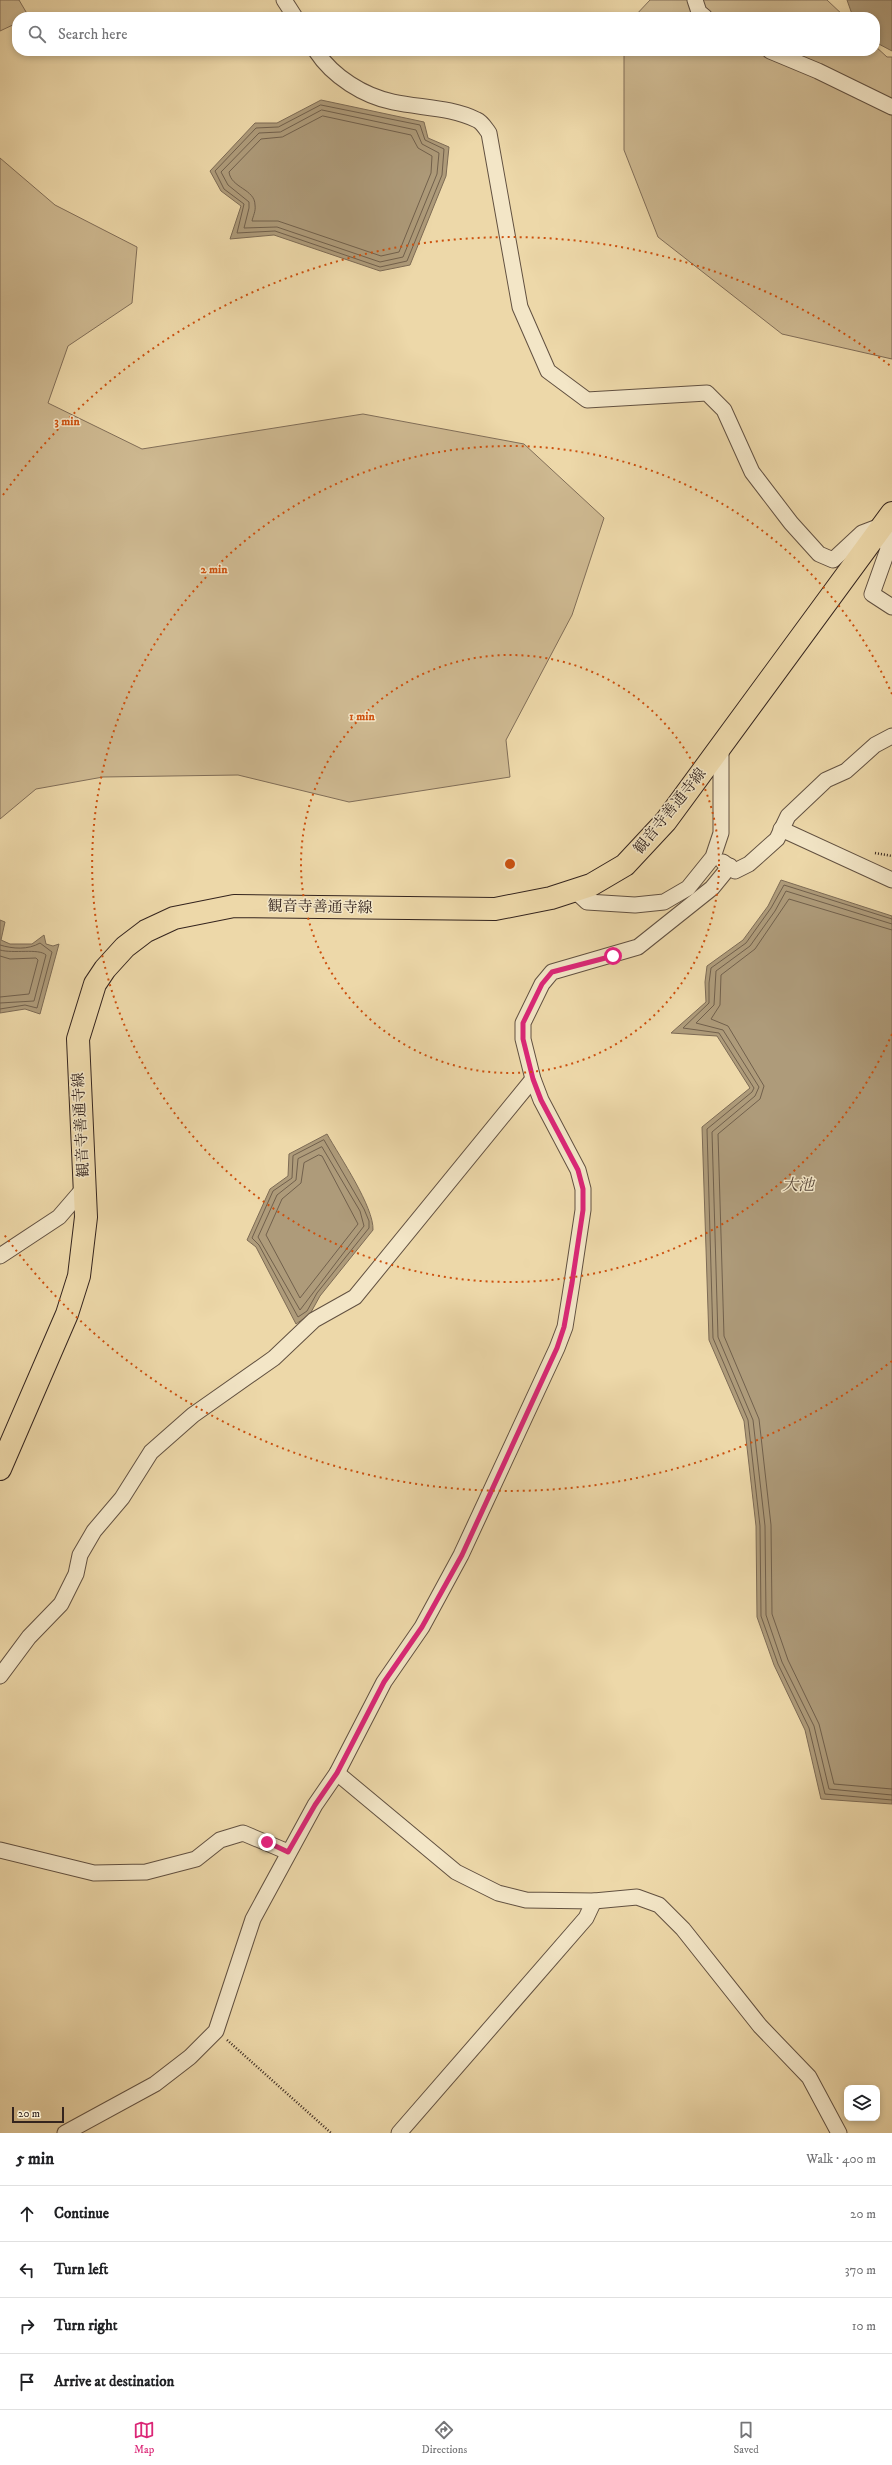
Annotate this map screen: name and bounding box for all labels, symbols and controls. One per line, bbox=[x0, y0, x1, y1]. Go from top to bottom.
search box bbox=[12, 12, 880, 56]
icon: search bbox=[26, 23, 48, 45]
text: Search here bbox=[58, 25, 127, 44]
text: 3 min bbox=[54, 414, 80, 429]
text: 2 min bbox=[201, 562, 228, 577]
text: 1 min bbox=[349, 709, 375, 724]
street label: 観音寺善通寺線 bbox=[630, 764, 710, 858]
centre of rings bbox=[503, 857, 517, 871]
street label: 観音寺善通寺線 bbox=[267, 897, 373, 917]
route start bbox=[604, 947, 622, 965]
street label: 観音寺善通寺線 bbox=[69, 1072, 93, 1178]
water label: 大池 bbox=[782, 1175, 816, 1195]
route end bbox=[258, 1833, 276, 1851]
map controls bbox=[844, 2085, 880, 2121]
button: layers bbox=[844, 2085, 880, 2121]
scale bar bbox=[12, 2105, 64, 2124]
text: 20 m bbox=[18, 2107, 40, 2121]
text: 5 min bbox=[16, 2148, 54, 2170]
text: Walk · 400 m bbox=[806, 2151, 876, 2167]
icon: ahead bbox=[16, 2203, 38, 2225]
text: Continue bbox=[54, 2204, 109, 2223]
text: 20 m bbox=[850, 2206, 876, 2222]
icon: left bbox=[16, 2259, 38, 2281]
text: Turn left bbox=[54, 2260, 108, 2279]
text: 370 m bbox=[845, 2262, 876, 2278]
icon: right bbox=[16, 2315, 38, 2337]
text: Turn right bbox=[54, 2316, 117, 2335]
text: 10 m bbox=[852, 2318, 876, 2334]
icon: arrive bbox=[16, 2371, 38, 2393]
text: Arrive at destination bbox=[54, 2372, 174, 2391]
tab: Map bbox=[133, 2419, 155, 2457]
tab: Directions bbox=[422, 2419, 467, 2457]
tab: Saved bbox=[734, 2419, 759, 2457]

